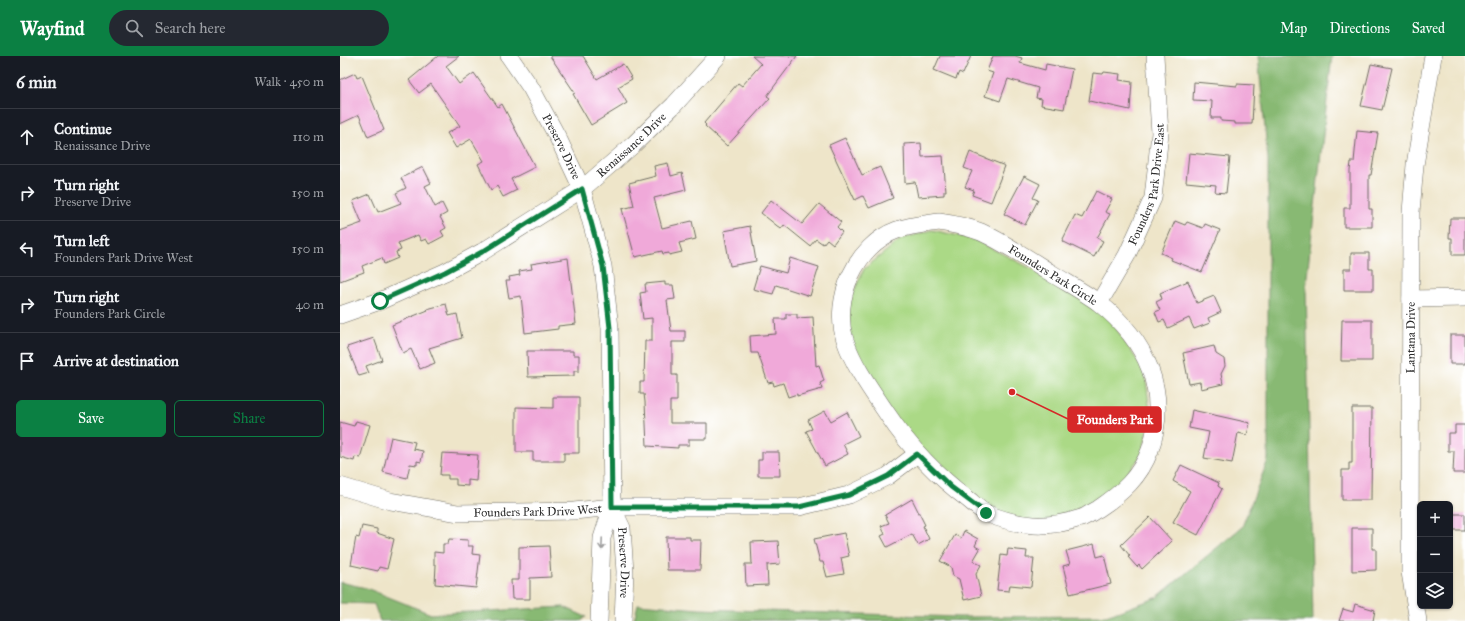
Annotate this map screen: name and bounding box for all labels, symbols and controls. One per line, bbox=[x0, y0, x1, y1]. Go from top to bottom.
search box bbox=[109, 10, 389, 46]
text: Wayfind bbox=[20, 17, 85, 40]
icon: search bbox=[123, 17, 145, 39]
text: Search here bbox=[155, 19, 226, 37]
text: Map bbox=[1280, 20, 1307, 37]
text: Directions bbox=[1329, 20, 1390, 37]
text: Saved bbox=[1412, 20, 1445, 37]
text: 6 min bbox=[16, 72, 57, 93]
text: Walk · 450 m bbox=[254, 74, 324, 90]
street label: Renaissance Drive bbox=[594, 110, 669, 180]
street label: Preserve Drive bbox=[539, 112, 583, 182]
text: Continue bbox=[54, 120, 112, 138]
street label: Founders Park Drive East bbox=[1125, 122, 1167, 248]
icon: ahead bbox=[16, 126, 38, 148]
text: 110 m bbox=[292, 129, 324, 145]
text: Renaissance Drive bbox=[54, 138, 150, 154]
text: Turn right bbox=[54, 176, 119, 194]
icon: right bbox=[16, 182, 38, 204]
text: 150 m bbox=[292, 185, 324, 201]
text: Preserve Drive bbox=[54, 194, 131, 210]
text: Turn left bbox=[54, 232, 110, 250]
icon: left bbox=[16, 238, 38, 260]
text: 150 m bbox=[292, 241, 324, 257]
street label: Founders Park Circle bbox=[1006, 242, 1100, 308]
text: Founders Park Drive West bbox=[54, 250, 193, 266]
text: Turn right bbox=[54, 288, 119, 306]
route start bbox=[371, 292, 389, 310]
icon: right bbox=[16, 294, 38, 316]
text: 40 m bbox=[295, 297, 324, 313]
street label: Lantana Drive bbox=[1404, 302, 1418, 374]
text: Founders Park Circle bbox=[54, 306, 165, 322]
icon: arrive bbox=[16, 350, 38, 372]
text: Arrive at destination bbox=[54, 352, 179, 370]
button: Save bbox=[16, 400, 166, 437]
button: Share bbox=[174, 400, 324, 437]
callout: Founders Park bbox=[1068, 407, 1161, 432]
text: Founders Park bbox=[1077, 412, 1154, 428]
street label: Founders Park Drive West bbox=[473, 501, 603, 520]
map controls bbox=[1417, 501, 1453, 609]
button: + bbox=[1417, 501, 1453, 537]
route end bbox=[977, 504, 995, 522]
street label: Preserve Drive bbox=[615, 527, 632, 599]
one-way arrow bbox=[598, 537, 605, 550]
button: − bbox=[1417, 537, 1453, 573]
button: layers bbox=[1417, 573, 1453, 609]

